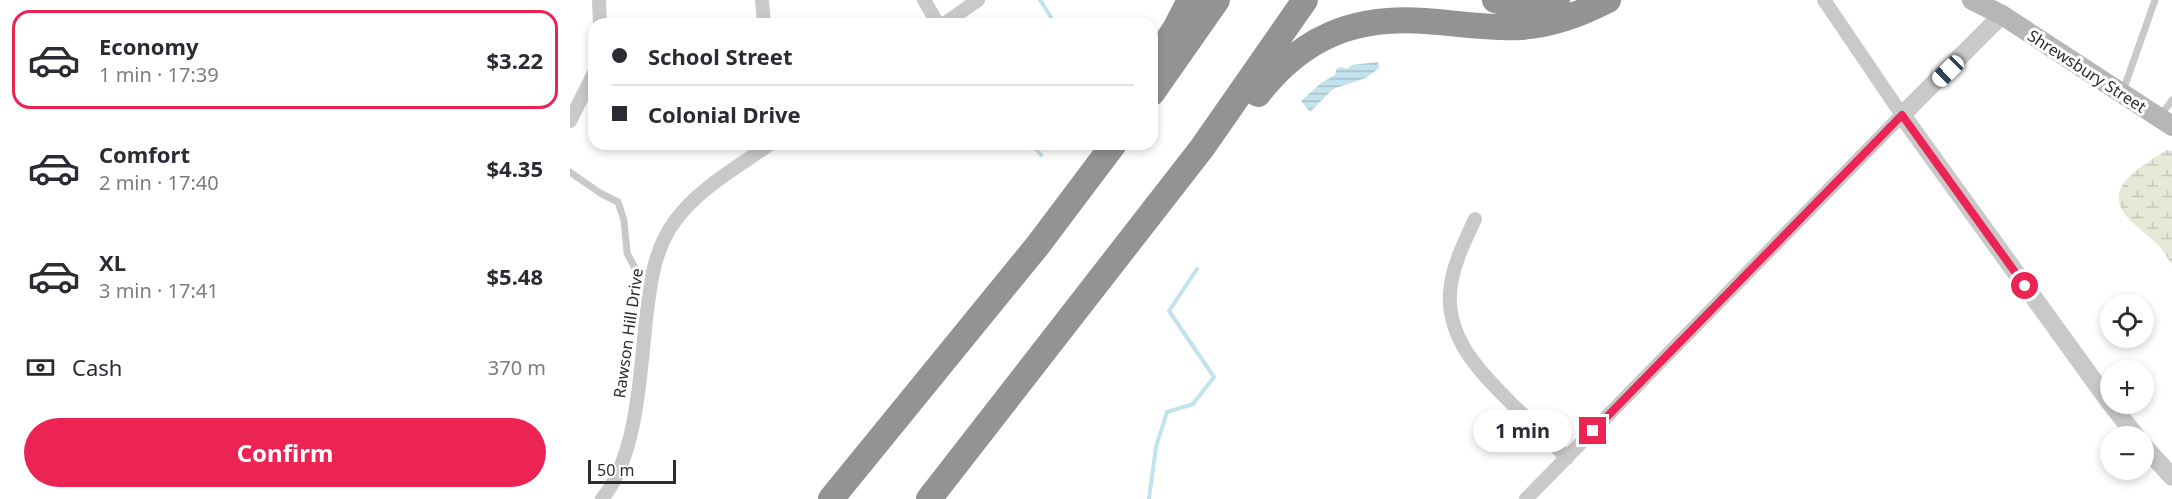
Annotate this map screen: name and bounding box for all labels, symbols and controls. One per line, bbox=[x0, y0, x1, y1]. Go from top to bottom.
street label: Shrewsbury Street bbox=[2023, 24, 2151, 118]
text: Economy bbox=[99, 31, 198, 61]
icon: car bbox=[27, 33, 81, 87]
text: School Street bbox=[648, 41, 792, 71]
text: $3.22 bbox=[486, 45, 543, 75]
car bbox=[1929, 52, 1967, 90]
text: 1 min · 17:39 bbox=[99, 61, 219, 88]
text: Colonial Drive bbox=[648, 99, 801, 129]
text: Comfort bbox=[99, 139, 190, 169]
icon: car bbox=[27, 141, 81, 195]
text: $4.35 bbox=[486, 153, 543, 183]
text: 2 min · 17:40 bbox=[99, 169, 219, 196]
text: XL bbox=[99, 247, 126, 277]
icon: car bbox=[27, 249, 81, 303]
text: $5.48 bbox=[486, 261, 543, 291]
street label: Rawson Hill Drive bbox=[608, 267, 648, 399]
route start bbox=[2011, 272, 2038, 299]
text: 3 min · 17:41 bbox=[99, 277, 219, 304]
map controls bbox=[2100, 294, 2154, 480]
button: locate bbox=[2100, 294, 2154, 348]
icon: cash bbox=[24, 351, 57, 384]
text: Cash bbox=[72, 352, 122, 382]
text: 370 m bbox=[488, 354, 546, 381]
button: + bbox=[2100, 360, 2154, 414]
callout: 1 min bbox=[1473, 410, 1572, 452]
text: 1 min bbox=[1495, 417, 1550, 444]
route end bbox=[1579, 417, 1606, 444]
button: Confirm bbox=[24, 418, 546, 487]
button: − bbox=[2100, 426, 2154, 480]
scale bar bbox=[588, 457, 676, 484]
text: 50 m bbox=[597, 459, 634, 481]

